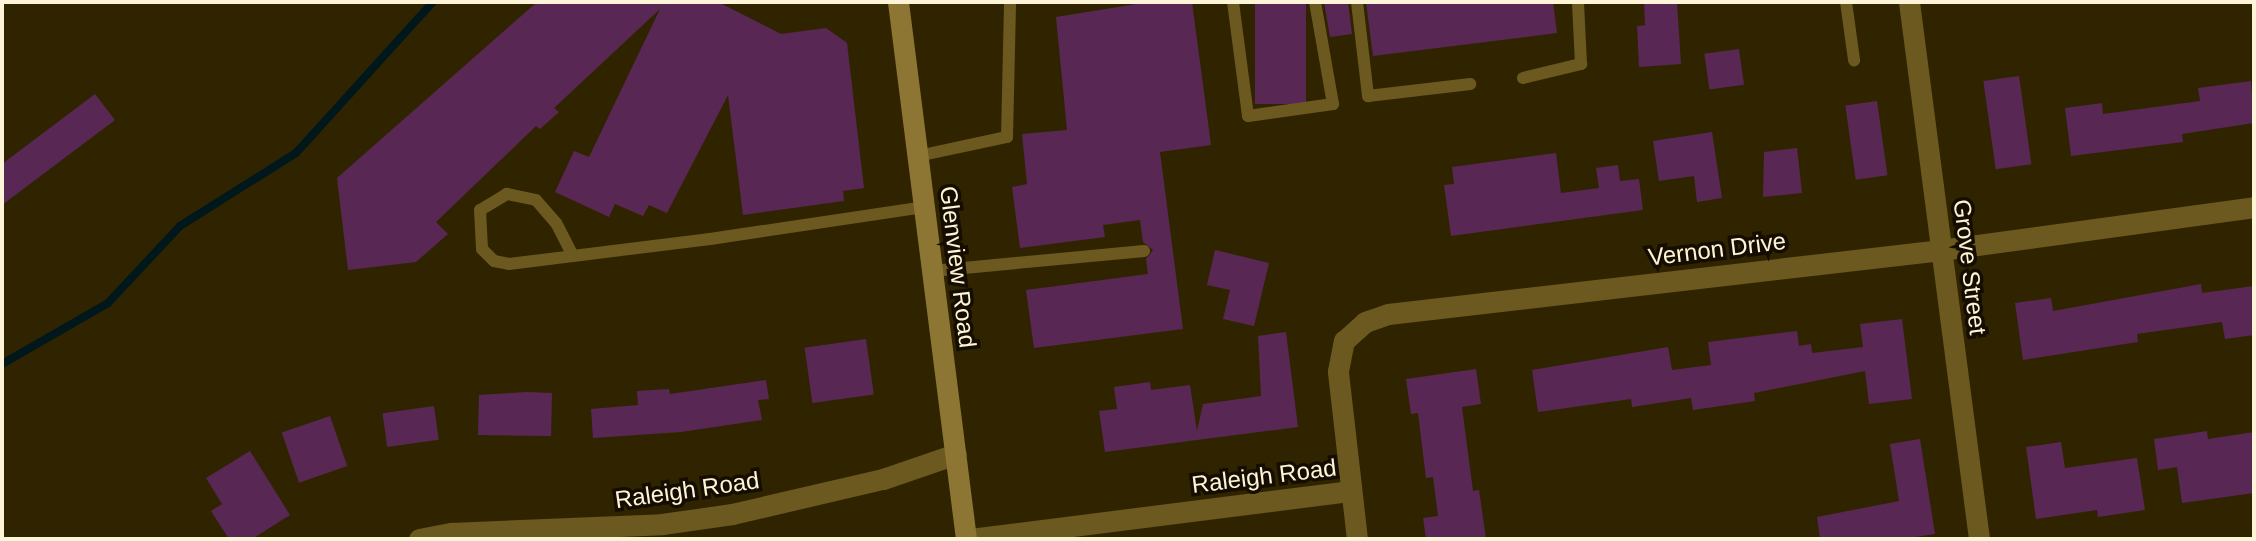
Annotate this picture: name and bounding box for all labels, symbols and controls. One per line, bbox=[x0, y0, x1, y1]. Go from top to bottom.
street label: Glenview Road bbox=[934, 184, 982, 350]
street label: Grove Street bbox=[1947, 198, 1993, 336]
street label: Vernon Drive bbox=[1646, 226, 1788, 272]
street label: Raleigh Road bbox=[1190, 453, 1338, 499]
street label: Raleigh Road bbox=[613, 466, 761, 514]

